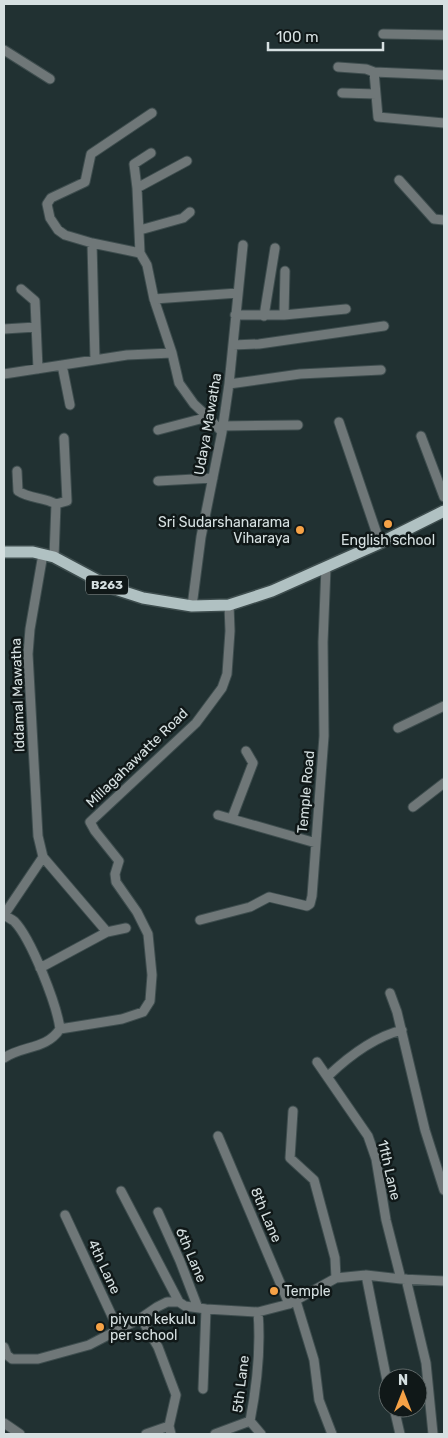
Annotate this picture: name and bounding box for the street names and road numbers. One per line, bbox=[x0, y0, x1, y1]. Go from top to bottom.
street label: Udaya Mawatha bbox=[191, 372, 225, 476]
road number: B263 bbox=[86, 576, 128, 594]
street label: Iddamal Mawatha bbox=[8, 638, 28, 752]
street label: Millagahawatte Road bbox=[82, 705, 192, 811]
street label: Temple Road bbox=[294, 750, 318, 834]
street label: 11th Lane bbox=[374, 1138, 404, 1202]
street label: 8th Lane bbox=[247, 1185, 285, 1245]
street label: 6th Lane bbox=[172, 1225, 210, 1285]
street label: 4th Lane bbox=[84, 1237, 124, 1297]
street label: 5th Lane bbox=[229, 1354, 253, 1414]

